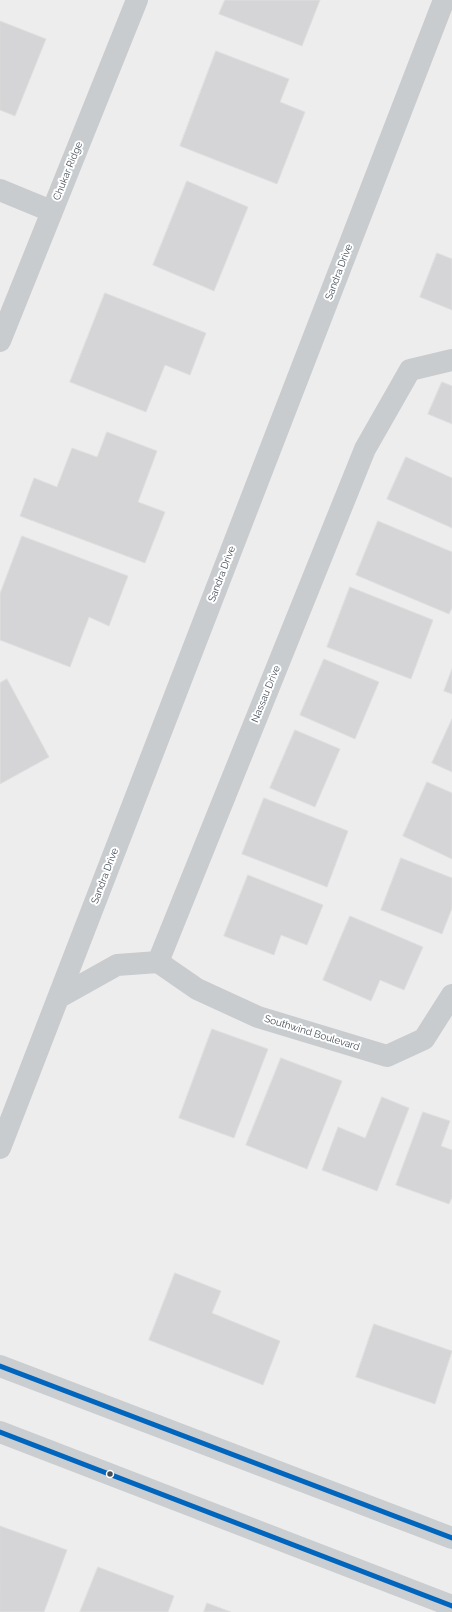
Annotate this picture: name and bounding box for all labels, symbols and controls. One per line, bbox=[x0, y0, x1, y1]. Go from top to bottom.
street label: Chukar Ridge bbox=[51, 140, 85, 202]
street label: Sandra Drive bbox=[323, 242, 355, 302]
street label: Sandra Drive bbox=[206, 544, 238, 604]
street label: Nassau Drive bbox=[249, 664, 283, 724]
street label: Sandra Drive bbox=[89, 846, 121, 906]
street label: Southwind Boulevard bbox=[263, 1013, 361, 1053]
unlabelled marker bbox=[105, 1469, 115, 1479]

